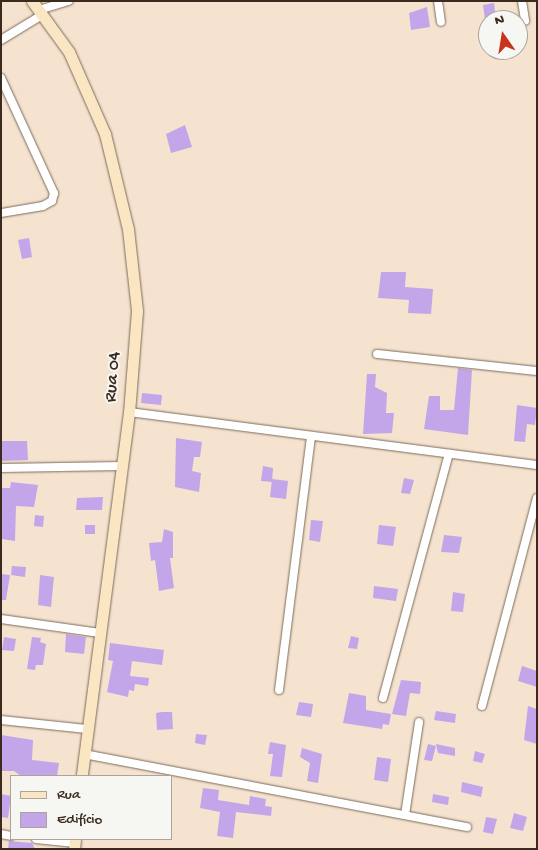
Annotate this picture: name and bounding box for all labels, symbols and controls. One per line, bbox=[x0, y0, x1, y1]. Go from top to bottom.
north arrow bbox=[478, 10, 528, 60]
text: N bbox=[493, 12, 506, 30]
street label: Rua 04 bbox=[101, 351, 127, 403]
legend bbox=[10, 775, 172, 840]
text: Rua bbox=[57, 786, 80, 804]
text: Edifício bbox=[57, 811, 102, 829]

